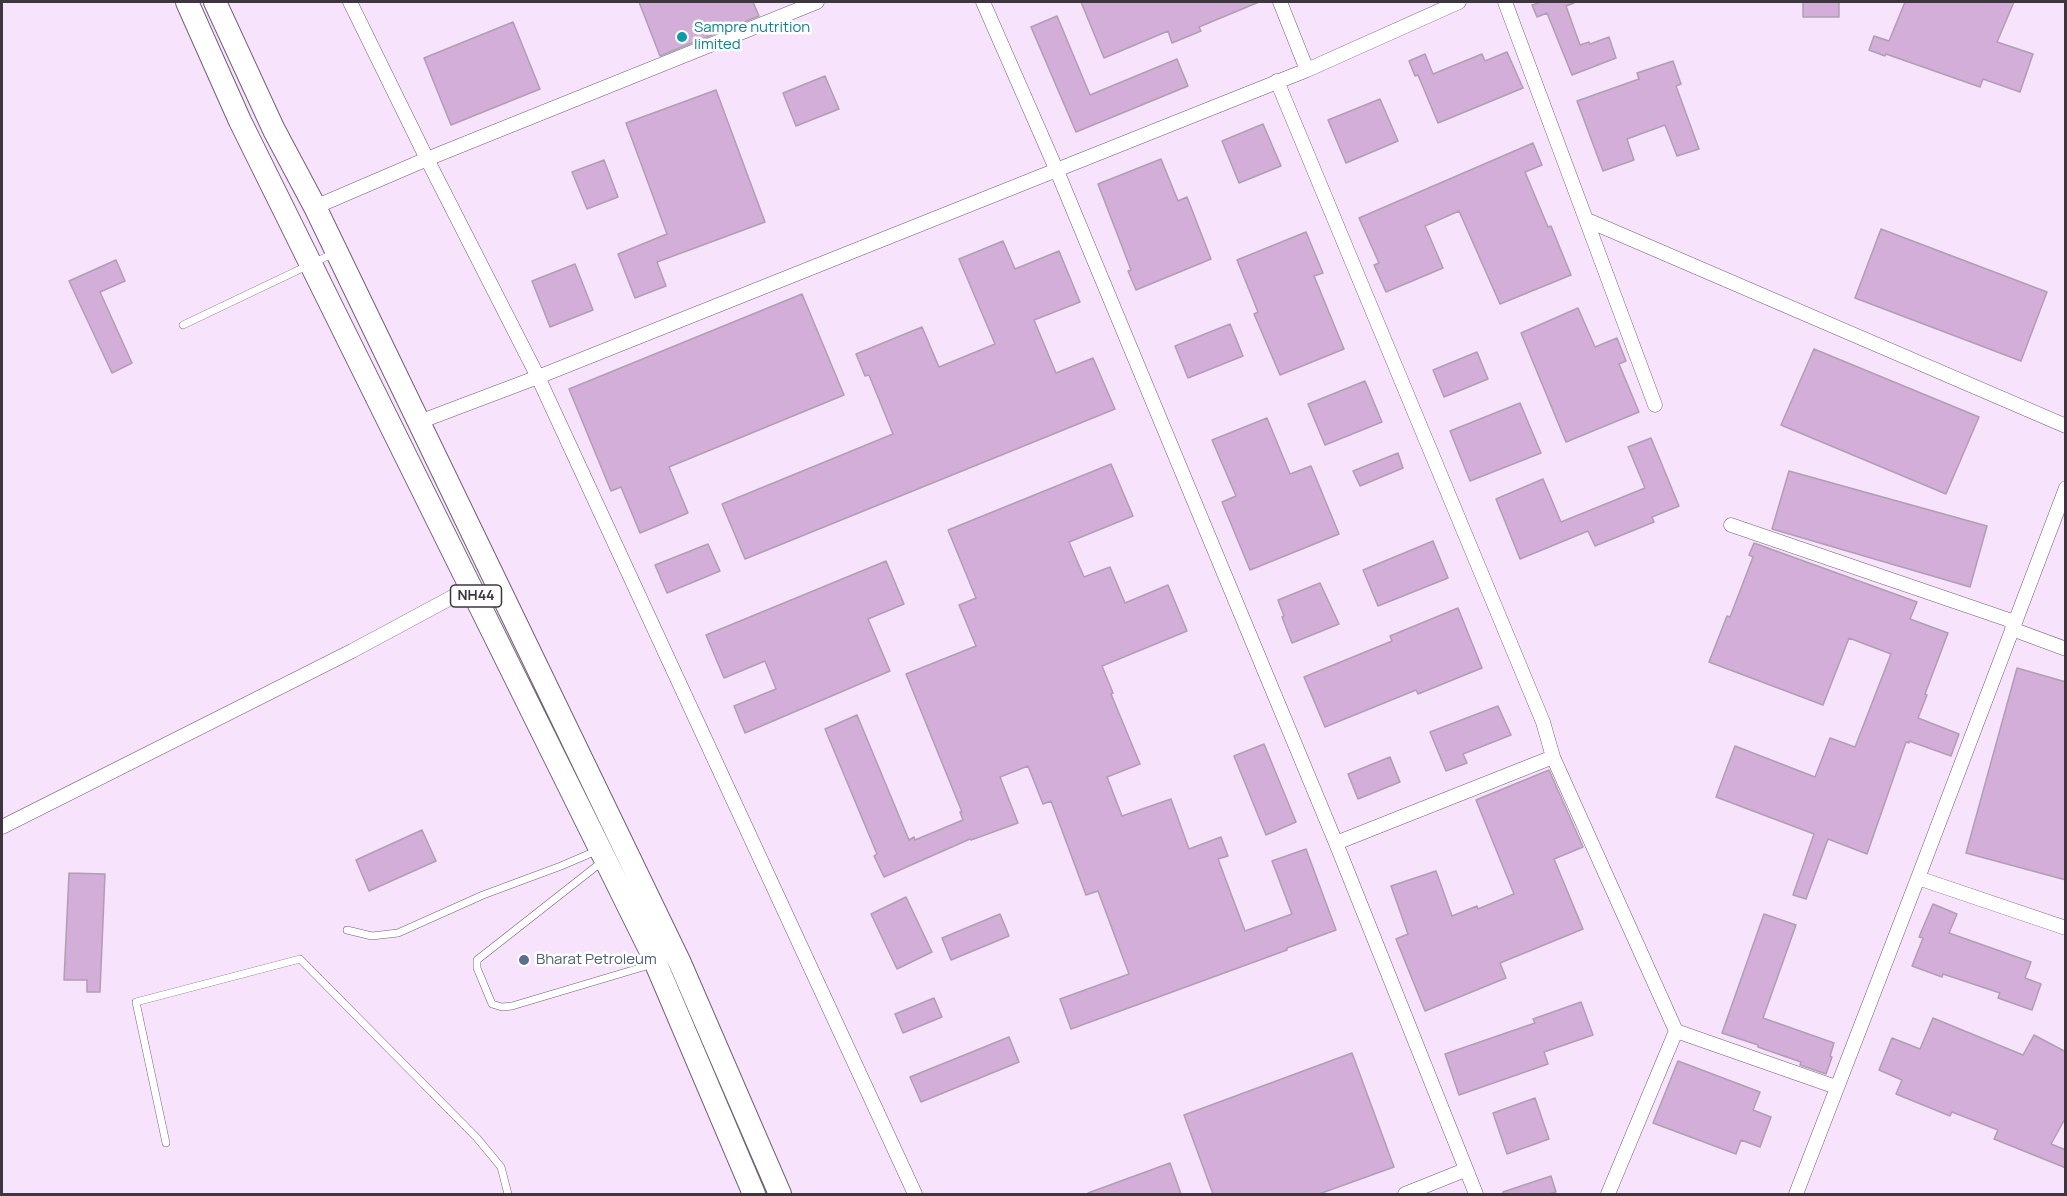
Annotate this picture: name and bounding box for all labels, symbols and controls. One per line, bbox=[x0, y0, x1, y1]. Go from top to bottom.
place label: Sampre nutrition limited bbox=[694, 19, 810, 54]
marker: Sampre nutrition limited bbox=[675, 30, 689, 44]
road number: NH44 bbox=[450, 585, 502, 607]
place label: Bharat Petroleum bbox=[536, 951, 657, 969]
marker: Bharat Petroleum bbox=[517, 953, 531, 967]

